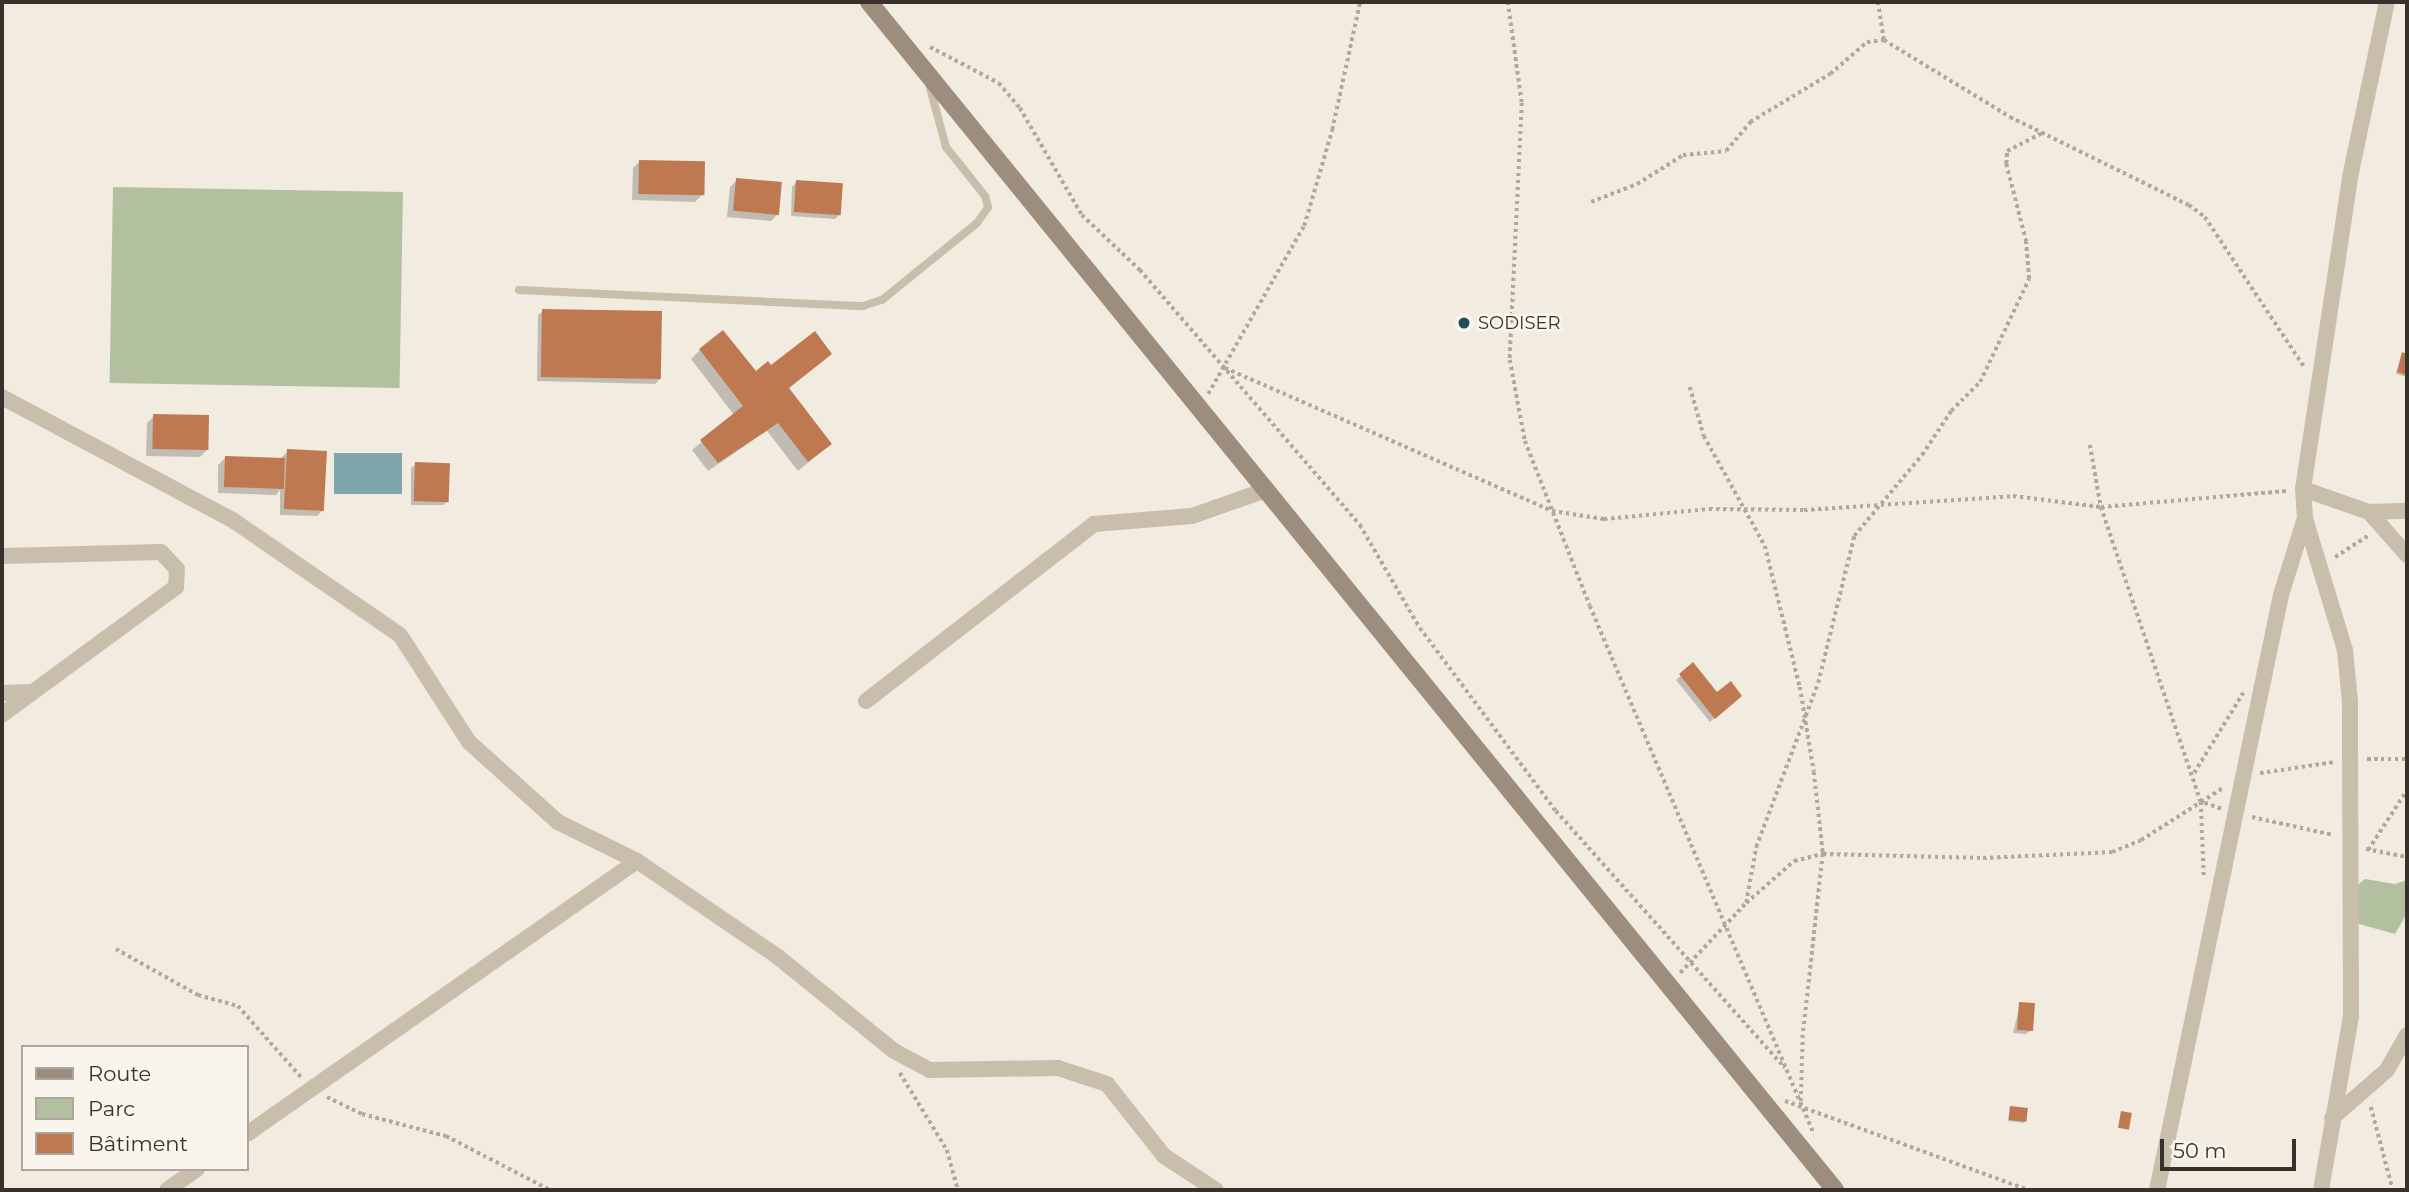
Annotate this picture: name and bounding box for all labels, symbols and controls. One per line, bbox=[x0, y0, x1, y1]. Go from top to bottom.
place label: SODISER bbox=[1478, 312, 1561, 334]
marker: SODISER bbox=[1456, 315, 1472, 331]
legend bbox=[21, 1045, 248, 1171]
text: Route bbox=[88, 1061, 151, 1086]
text: Parc bbox=[88, 1096, 135, 1121]
scale bar bbox=[2164, 1126, 2300, 1170]
text: Bâtiment bbox=[88, 1131, 188, 1156]
text: 50 m bbox=[2173, 1138, 2227, 1163]

